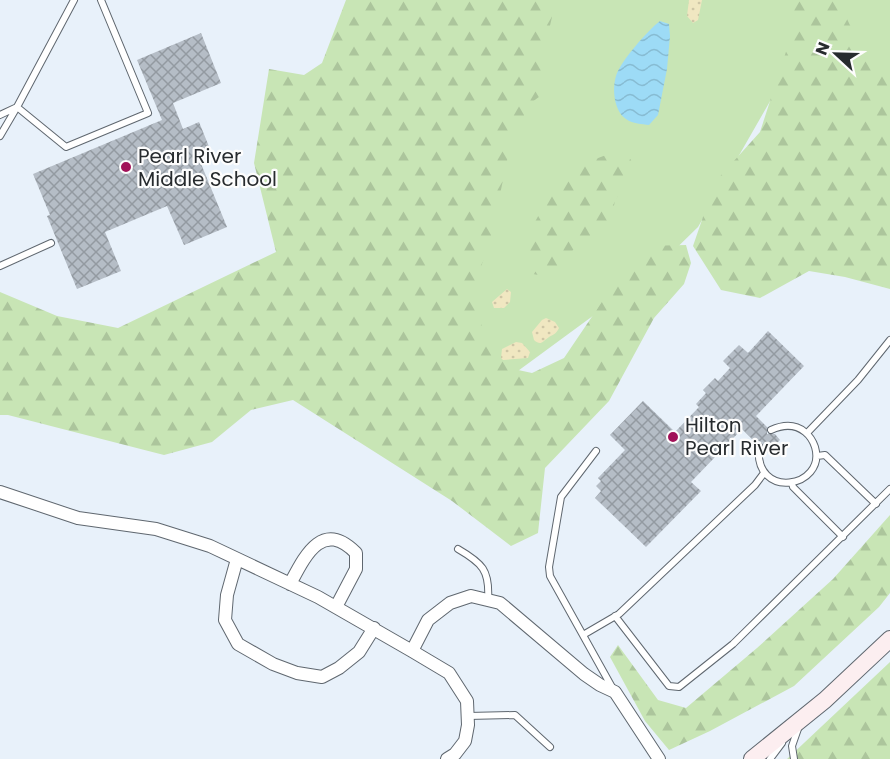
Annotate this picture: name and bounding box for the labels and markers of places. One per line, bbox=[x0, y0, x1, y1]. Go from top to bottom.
place label: Pearl River Middle School bbox=[138, 142, 277, 193]
marker: Pearl River Middle School bbox=[119, 160, 133, 174]
place label: Hilton Pearl River bbox=[685, 411, 788, 462]
marker: Hilton Pearl River bbox=[666, 430, 680, 444]

